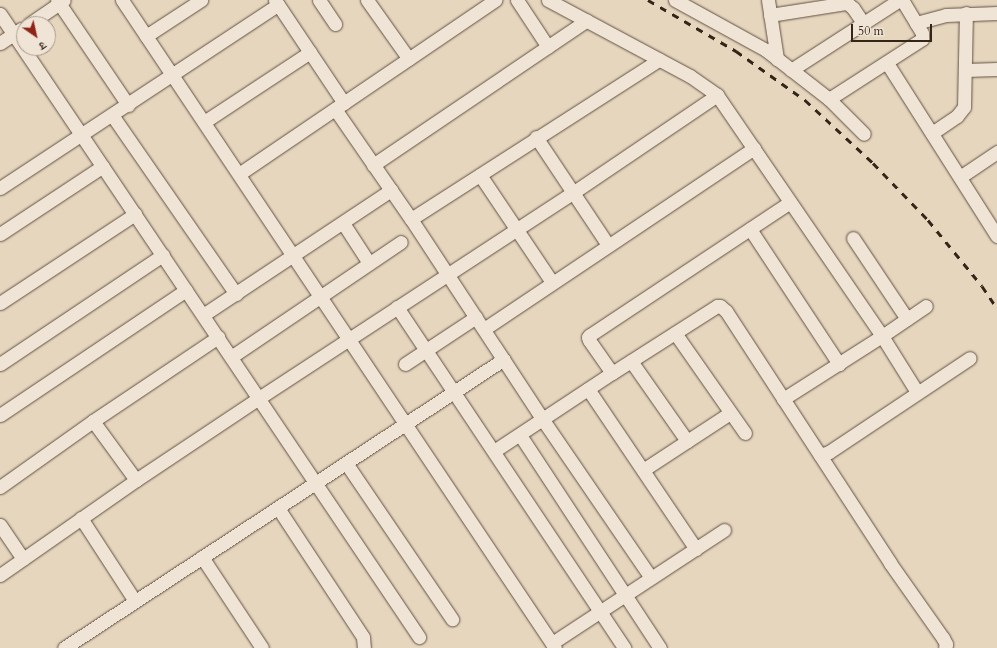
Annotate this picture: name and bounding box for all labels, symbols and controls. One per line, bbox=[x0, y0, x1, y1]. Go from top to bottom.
north arrow bbox=[16, 16, 56, 56]
scale bar bbox=[853, 16, 934, 42]
text: 50 m bbox=[858, 23, 884, 39]
text: उ bbox=[36, 38, 49, 53]

